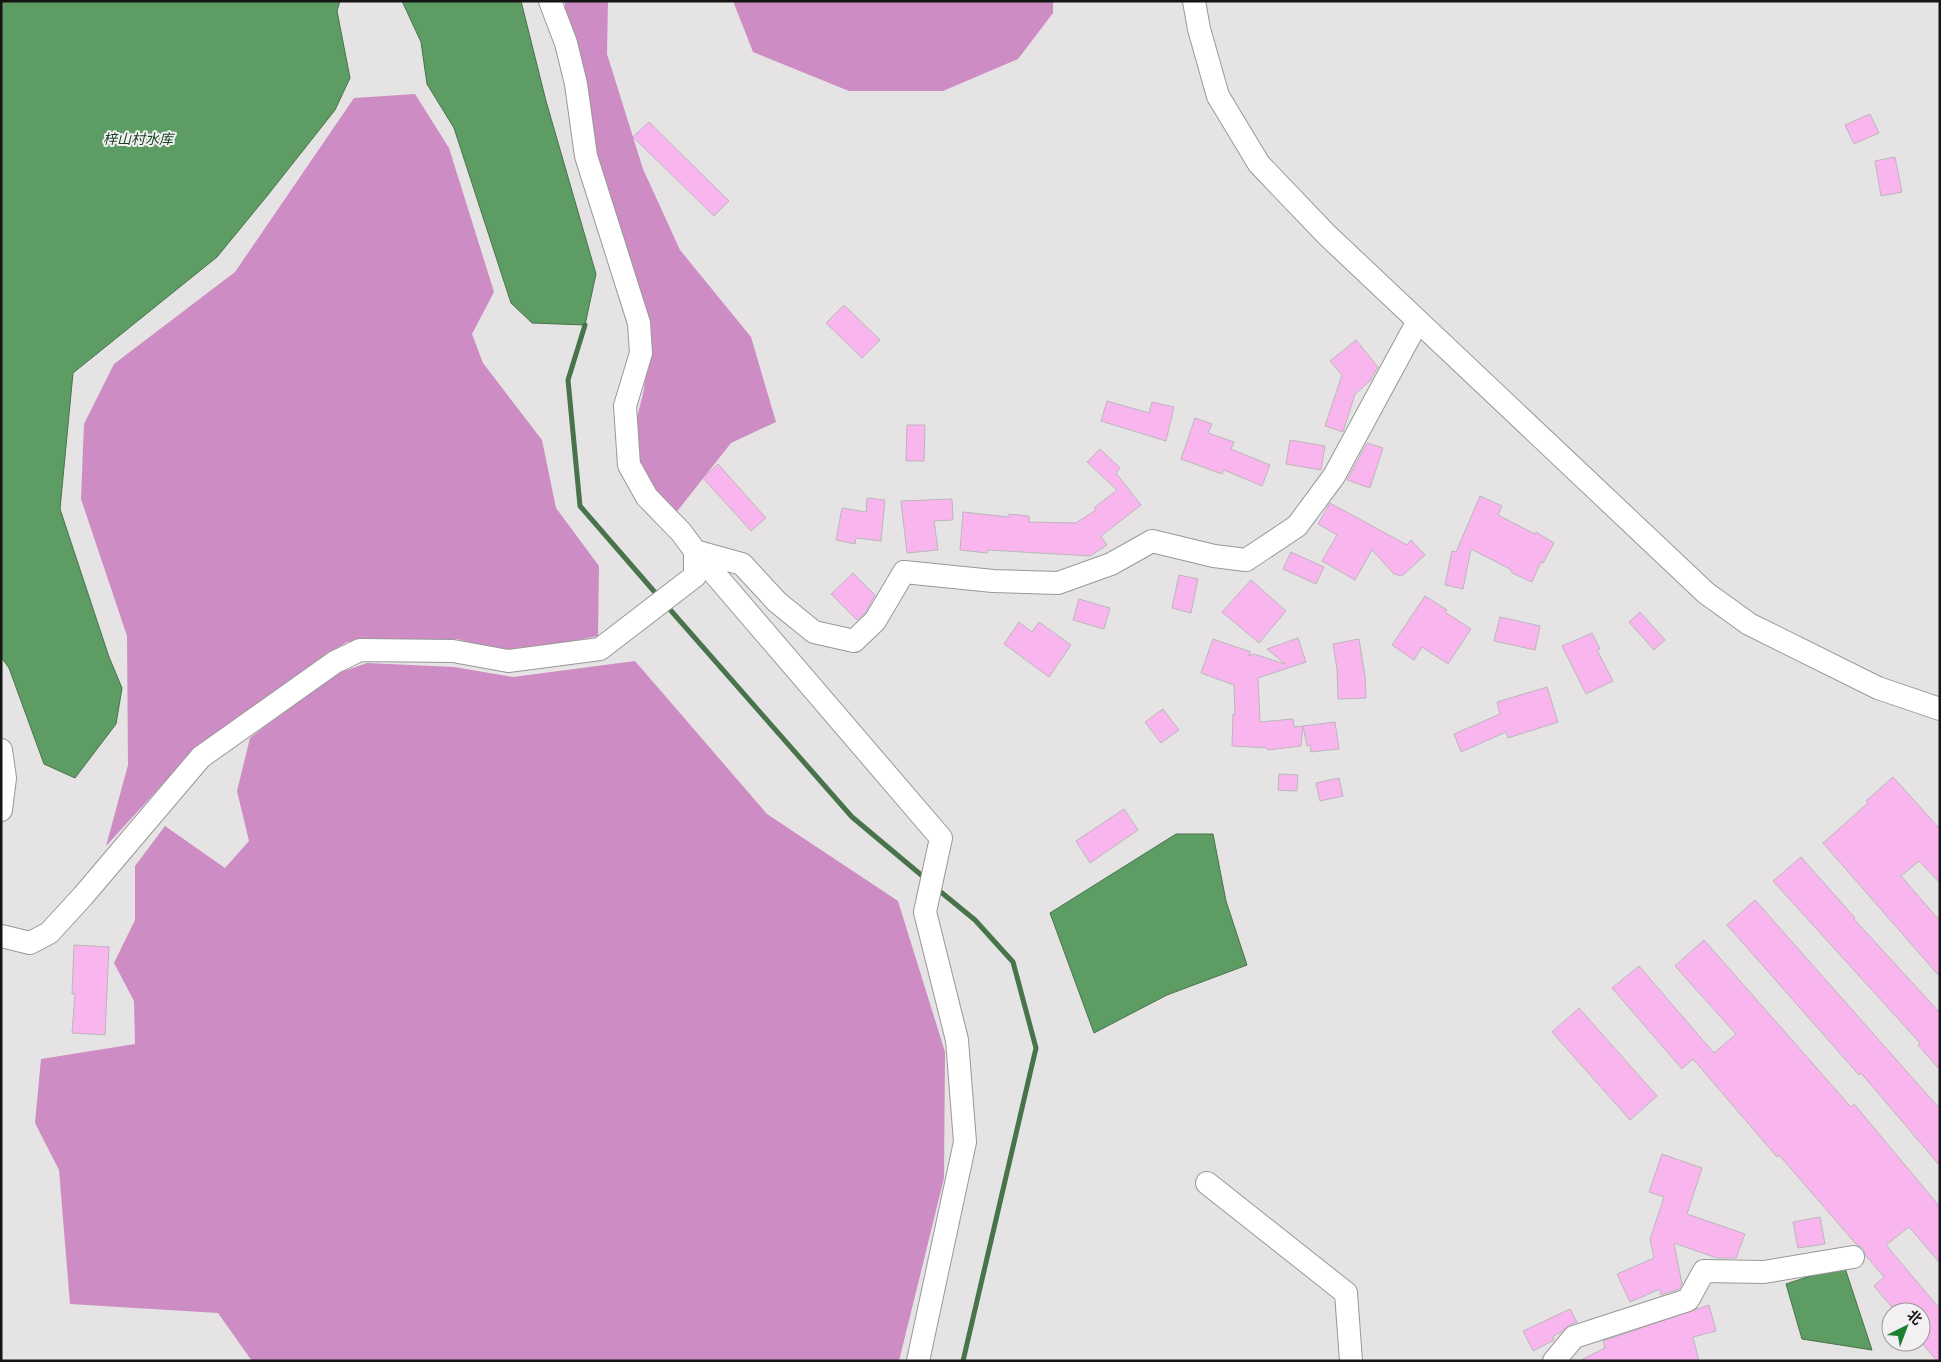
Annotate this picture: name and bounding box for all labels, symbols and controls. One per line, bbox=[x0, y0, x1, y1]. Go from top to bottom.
water label: 梓山村水库 bbox=[103, 129, 175, 148]
north arrow bbox=[1881, 1302, 1931, 1352]
text: 北 bbox=[1903, 1305, 1927, 1329]

